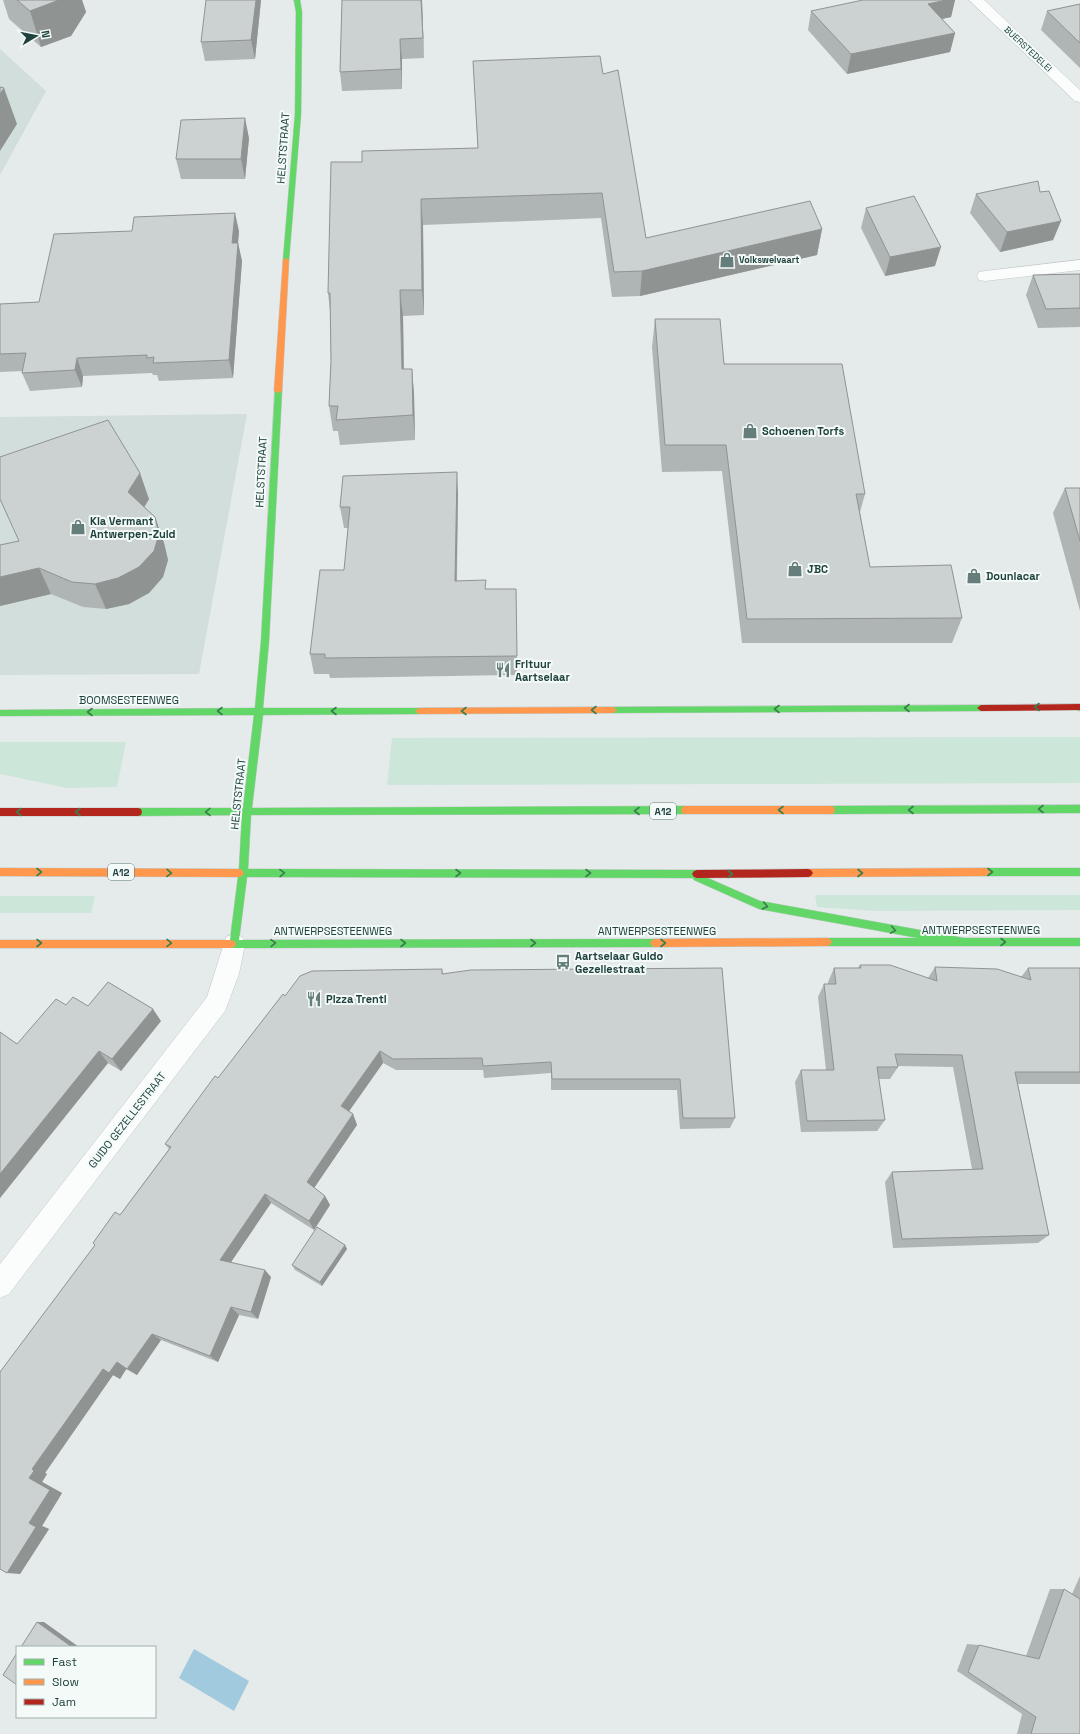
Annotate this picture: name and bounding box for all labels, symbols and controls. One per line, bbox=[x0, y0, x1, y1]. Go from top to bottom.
north arrow bbox=[16, 16, 56, 56]
street label: BUERSTEDELEI bbox=[1001, 24, 1055, 74]
text: N bbox=[38, 29, 53, 39]
street label: HELSTSTRAAT bbox=[274, 111, 293, 184]
shop icon: Volkswelvaart bbox=[718, 251, 736, 269]
place label: Volkswelvaart bbox=[739, 254, 799, 266]
shop icon: Schoenen Torfs bbox=[741, 422, 759, 440]
place label: Schoenen Torfs bbox=[762, 424, 845, 438]
street label: HELSTSTRAAT bbox=[252, 435, 270, 508]
place label: Kia Vermant Antwerpen-Zuid bbox=[90, 514, 176, 541]
shop icon: Kia Vermant Antwerpen-Zuid bbox=[69, 518, 87, 536]
shop icon: JBC bbox=[786, 560, 804, 578]
place label: JBC bbox=[807, 562, 828, 576]
shop icon: Douniacar bbox=[965, 567, 983, 585]
place label: Douniacar bbox=[986, 569, 1041, 583]
place label: Frituur Aartselaar bbox=[515, 657, 570, 684]
restaurant icon: Frituur Aartselaar bbox=[494, 661, 512, 679]
street label: BOOMSESTEENWEG bbox=[79, 693, 179, 707]
one-way arrow bbox=[1034, 703, 1040, 711]
one-way arrow bbox=[904, 704, 910, 712]
one-way arrow bbox=[774, 705, 780, 713]
one-way arrow bbox=[591, 706, 597, 714]
one-way arrow bbox=[217, 707, 223, 715]
one-way arrow bbox=[331, 707, 337, 715]
one-way arrow bbox=[461, 707, 467, 715]
one-way arrow bbox=[87, 708, 93, 716]
street label: HELSTSTRAAT bbox=[227, 757, 249, 830]
road number: A12 bbox=[650, 803, 676, 819]
one-way arrow bbox=[1038, 805, 1044, 813]
one-way arrow bbox=[778, 806, 784, 814]
one-way arrow bbox=[908, 806, 914, 814]
one-way arrow bbox=[634, 807, 640, 815]
one-way arrow bbox=[16, 808, 22, 816]
one-way arrow bbox=[75, 808, 81, 816]
one-way arrow bbox=[205, 808, 211, 816]
road number: A12 bbox=[108, 864, 134, 880]
one-way arrow bbox=[36, 868, 42, 876]
one-way arrow bbox=[166, 868, 172, 877]
one-way arrow bbox=[987, 868, 993, 877]
one-way arrow bbox=[279, 869, 285, 877]
one-way arrow bbox=[455, 869, 461, 877]
one-way arrow bbox=[585, 869, 591, 877]
one-way arrow bbox=[857, 869, 863, 877]
one-way arrow bbox=[727, 870, 733, 878]
one-way arrow bbox=[762, 902, 768, 910]
street label: ANTWERPSESTEENWEG bbox=[922, 923, 1040, 937]
street label: ANTWERPSESTEENWEG bbox=[274, 924, 392, 938]
street label: ANTWERPSESTEENWEG bbox=[598, 924, 716, 938]
one-way arrow bbox=[890, 925, 896, 933]
one-way arrow bbox=[1000, 938, 1006, 946]
one-way arrow bbox=[36, 939, 42, 947]
one-way arrow bbox=[166, 939, 172, 947]
one-way arrow bbox=[270, 939, 276, 948]
one-way arrow bbox=[400, 939, 406, 947]
one-way arrow bbox=[530, 939, 536, 947]
one-way arrow bbox=[660, 939, 666, 947]
place label: Aartselaar Guido Gezellestraat bbox=[575, 949, 664, 976]
bus stop icon: Aartselaar Guido Gezellestraat bbox=[554, 953, 572, 971]
restaurant icon: Pizza Trenti bbox=[305, 990, 323, 1008]
place label: Pizza Trenti bbox=[326, 992, 387, 1006]
street label: GUIDO GEZELLESTRAAT bbox=[85, 1069, 169, 1171]
legend bbox=[16, 1646, 156, 1718]
text: Fast bbox=[52, 1654, 77, 1670]
text: Slow bbox=[52, 1674, 79, 1690]
text: Jam bbox=[52, 1694, 76, 1710]

